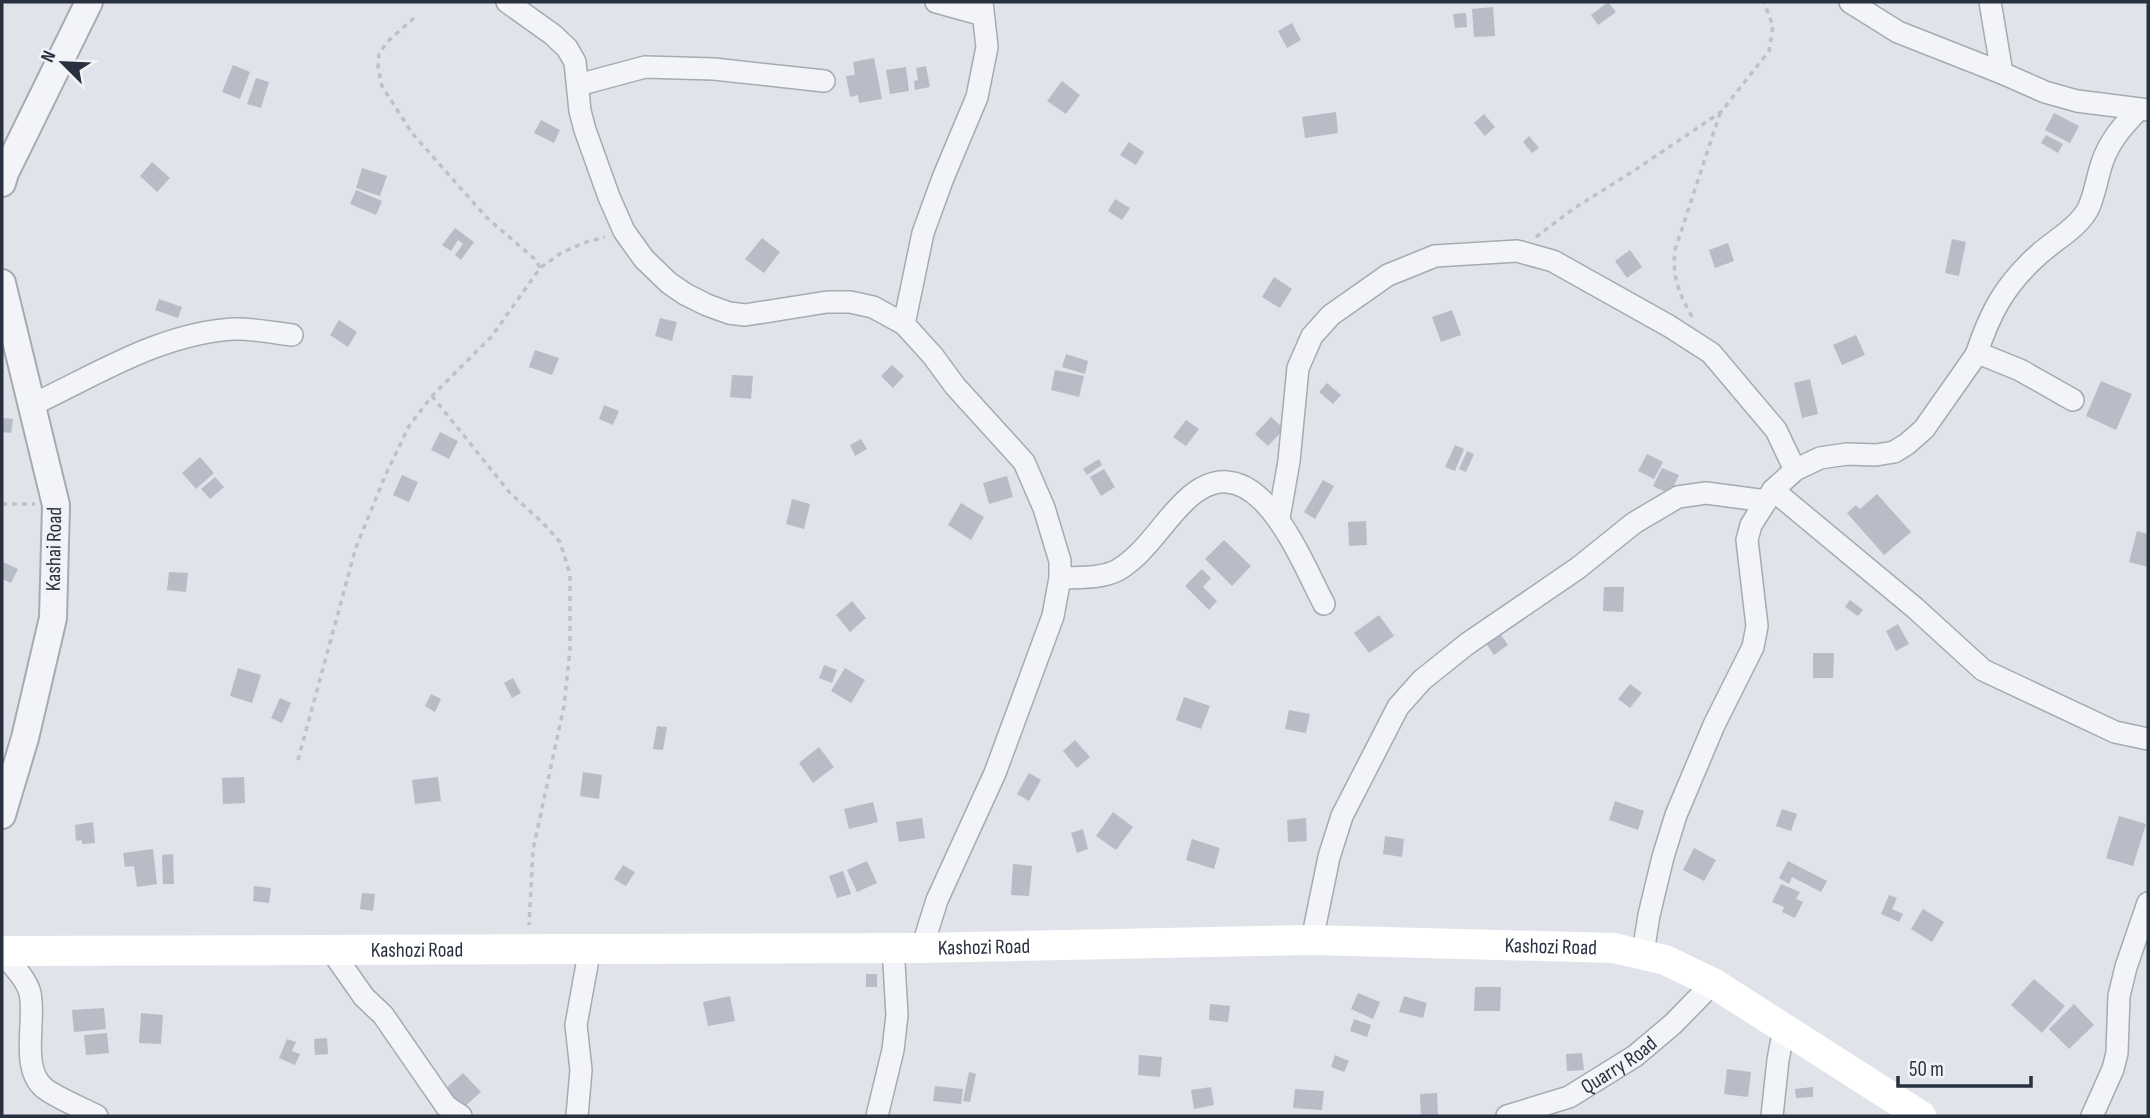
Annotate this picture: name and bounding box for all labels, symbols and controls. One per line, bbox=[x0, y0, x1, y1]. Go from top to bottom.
north arrow bbox=[28, 28, 98, 98]
text: N bbox=[36, 47, 61, 66]
street label: Kashai Road bbox=[41, 507, 67, 591]
street label: Kashozi Road bbox=[938, 933, 1030, 960]
street label: Kashozi Road bbox=[1504, 933, 1597, 960]
street label: Kashozi Road bbox=[371, 937, 463, 962]
street label: Quarry Road bbox=[1576, 1031, 1662, 1099]
scale bar bbox=[1898, 1044, 2031, 1088]
text: 50 m bbox=[1909, 1057, 1944, 1082]

